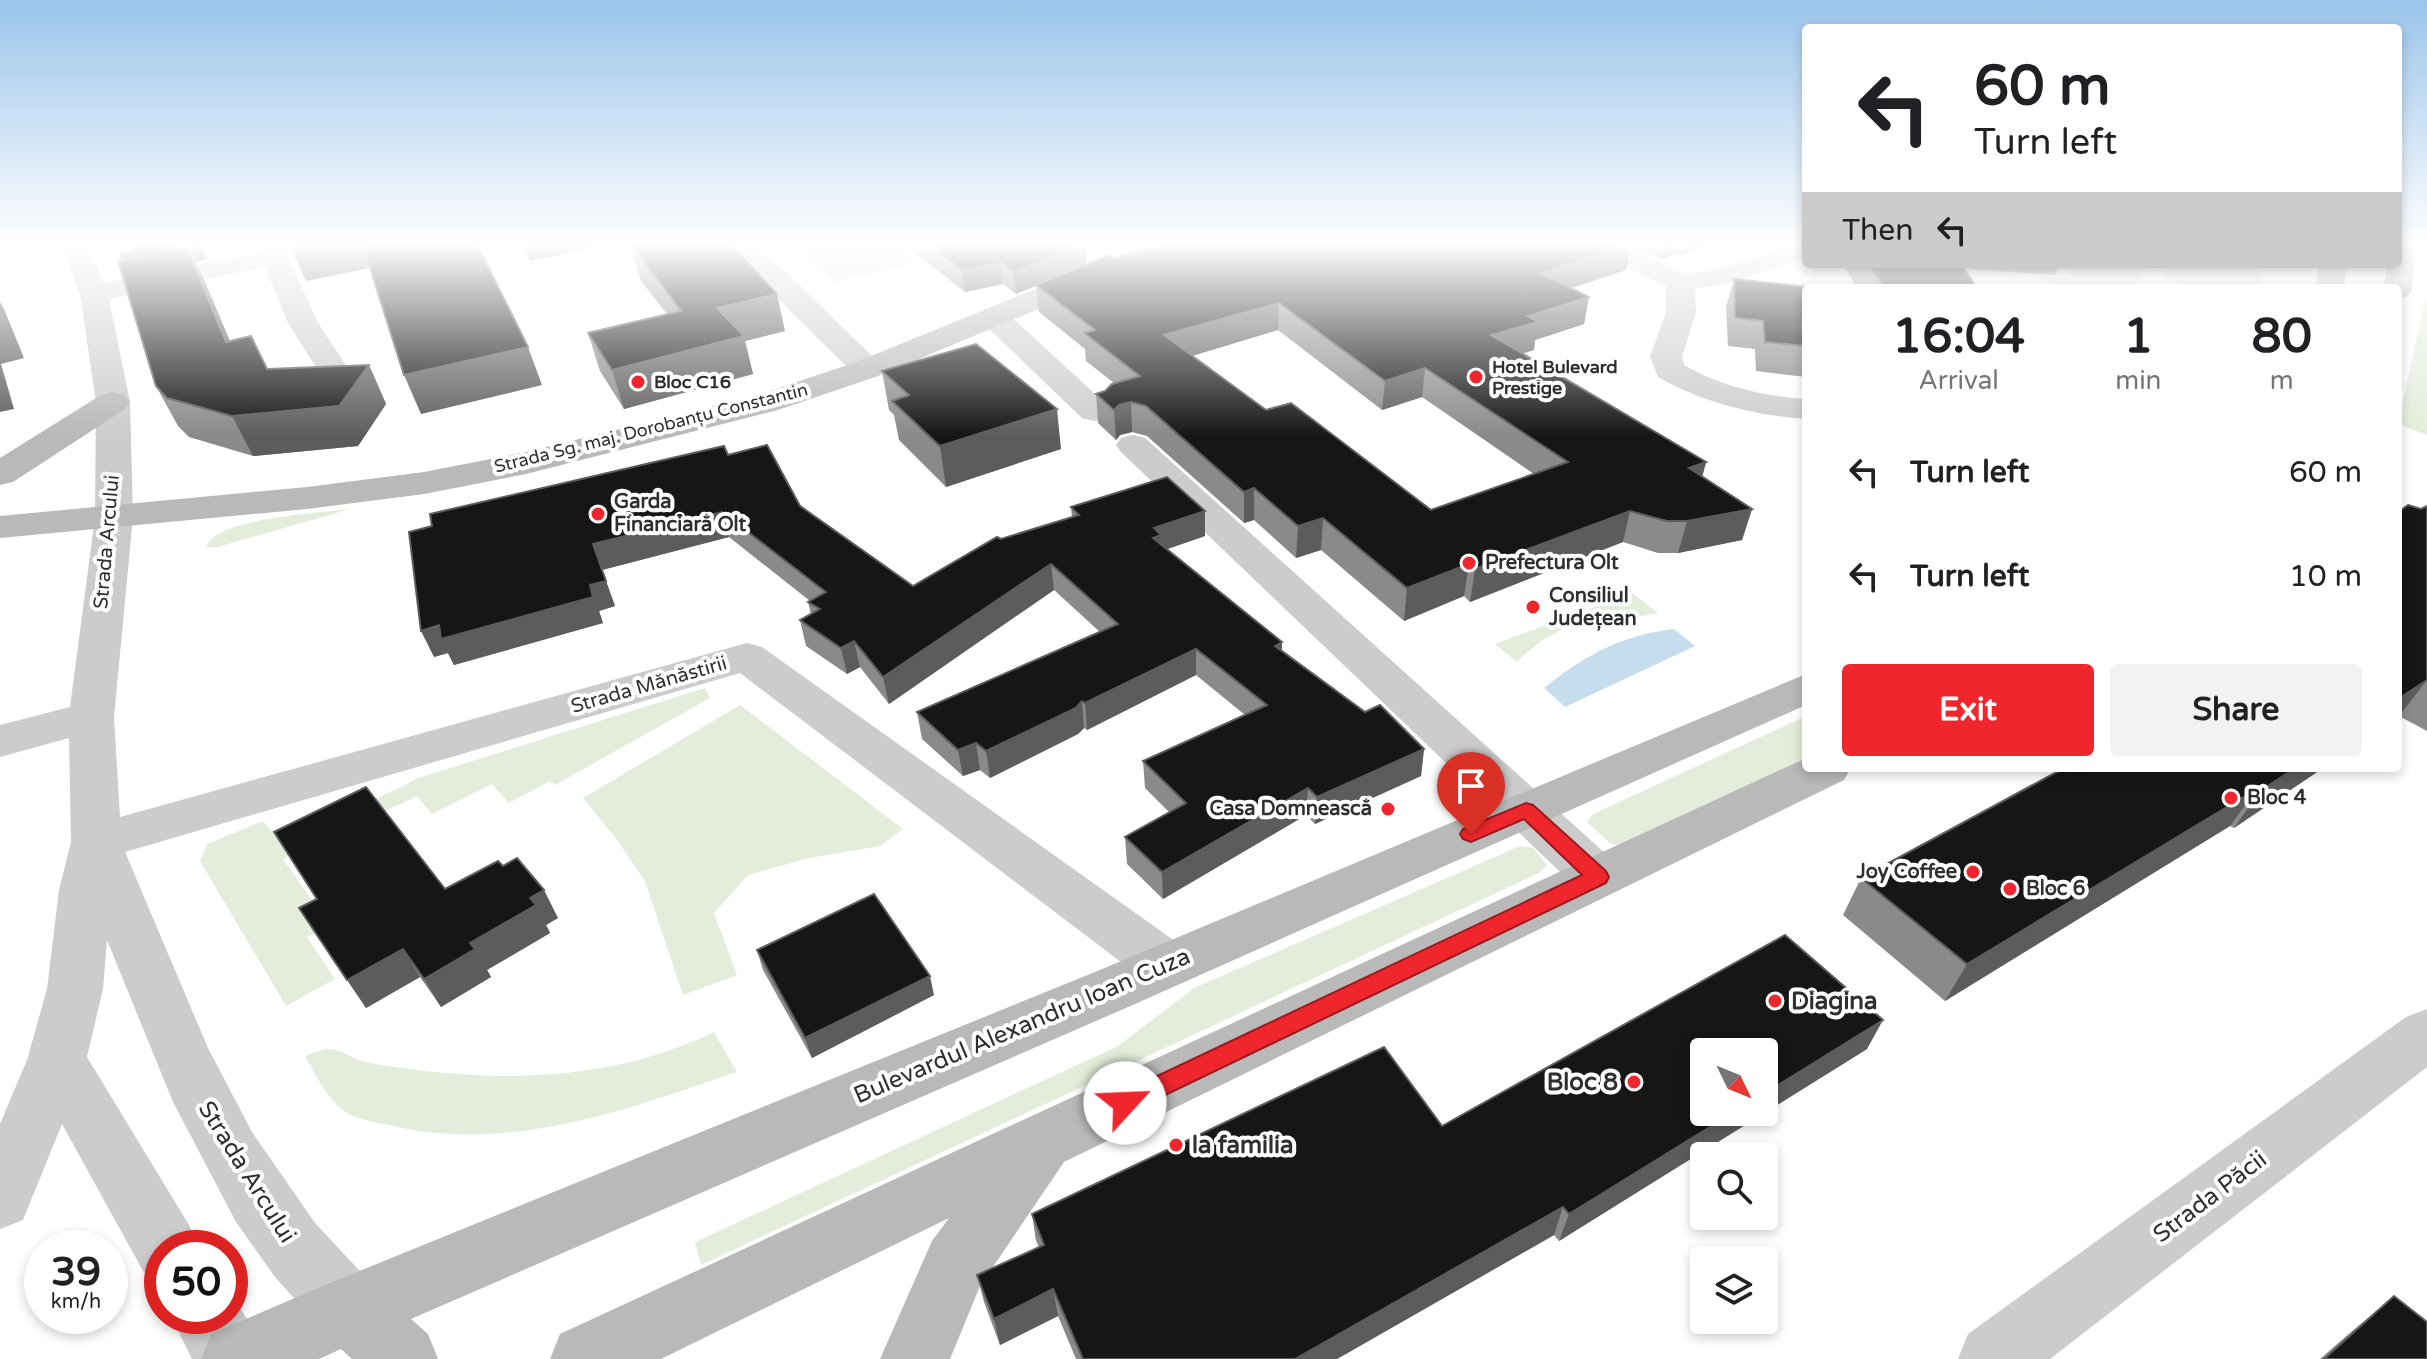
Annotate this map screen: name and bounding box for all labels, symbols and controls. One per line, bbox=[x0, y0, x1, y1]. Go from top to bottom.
text: 60 m bbox=[1974, 53, 2110, 120]
icon: left bbox=[1842, 56, 1946, 160]
text: Turn left bbox=[1974, 121, 2117, 164]
icon: left bbox=[1930, 208, 1974, 252]
text: Then bbox=[1842, 212, 1914, 249]
text: 16:04 bbox=[1892, 308, 2025, 366]
text: 1 bbox=[2123, 308, 2153, 366]
text: 80 bbox=[2252, 308, 2312, 366]
place label: Hotel Bulevard Prestige bbox=[1492, 356, 1618, 399]
text: Arrival bbox=[1918, 365, 1999, 396]
text: min bbox=[2115, 365, 2161, 396]
text: m bbox=[2270, 365, 2294, 396]
marker: Hotel Bulevard Prestige bbox=[1467, 368, 1485, 386]
place label: Bloc C16 bbox=[654, 371, 731, 393]
marker: Bloc C16 bbox=[629, 373, 647, 391]
street label: Strada Sg. maj. Dorobanțu Constantin bbox=[492, 378, 810, 478]
icon: left bbox=[1842, 450, 1886, 494]
text: Turn left bbox=[1910, 454, 2029, 491]
text: 60 m bbox=[2289, 454, 2362, 491]
street label: Strada Arcului bbox=[89, 474, 125, 610]
place label: Garda Financiară Olt bbox=[614, 490, 747, 537]
marker: Garda Financiară Olt bbox=[589, 505, 607, 523]
place label: Prefectura Olt bbox=[1485, 551, 1619, 575]
marker: Prefectura Olt bbox=[1460, 554, 1478, 572]
icon: left bbox=[1842, 554, 1886, 598]
text: Turn left bbox=[1910, 558, 2029, 595]
text: 10 m bbox=[2289, 558, 2362, 595]
place label: Consiliul Județean bbox=[1548, 584, 1637, 631]
marker: Consiliul Județean bbox=[1524, 598, 1542, 616]
street label: Strada Mănăstirii bbox=[568, 651, 730, 719]
button: Exit bbox=[1842, 664, 2094, 756]
button: Share bbox=[2110, 664, 2362, 756]
pin bbox=[1437, 752, 1505, 834]
icon: arrive bbox=[1449, 764, 1493, 808]
place label: Bloc 4 bbox=[2247, 786, 2307, 810]
marker: Bloc 4 bbox=[2222, 789, 2240, 807]
place label: Casa Domnească bbox=[1209, 797, 1372, 821]
marker: Casa Domnească bbox=[1379, 800, 1397, 818]
place label: Joy Coffee bbox=[1856, 860, 1957, 884]
marker: Joy Coffee bbox=[1964, 863, 1982, 881]
place label: Bloc 6 bbox=[2026, 877, 2085, 901]
marker: Bloc 6 bbox=[2001, 880, 2019, 898]
street label: Bulevardul Alexandru Ioan Cuza bbox=[849, 942, 1195, 1110]
place label: Diagina bbox=[1791, 987, 1877, 1016]
marker: Diagina bbox=[1766, 992, 1784, 1010]
north arrow bbox=[1690, 1038, 1778, 1126]
map controls bbox=[1690, 1038, 1778, 1334]
position arrow bbox=[1083, 1061, 1167, 1145]
place label: Bloc 8 bbox=[1547, 1068, 1618, 1097]
marker: Bloc 8 bbox=[1625, 1073, 1643, 1091]
street label: Strada Arcului bbox=[192, 1096, 302, 1248]
place label: la familia bbox=[1192, 1131, 1293, 1160]
marker: la familia bbox=[1167, 1136, 1185, 1154]
button: search bbox=[1690, 1142, 1778, 1230]
street label: Strada Păcii bbox=[2147, 1145, 2273, 1249]
speed limit sign: 50 bbox=[144, 1230, 248, 1334]
button: layers bbox=[1690, 1246, 1778, 1334]
text: 39 bbox=[51, 1248, 101, 1296]
text: km/h bbox=[51, 1290, 101, 1314]

